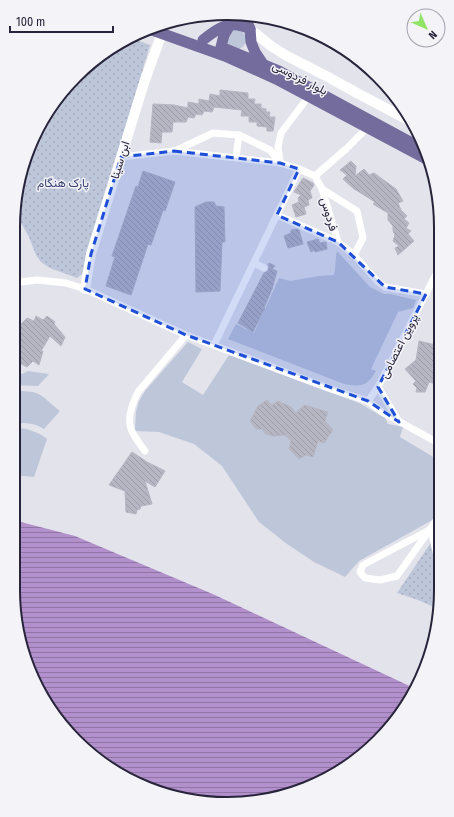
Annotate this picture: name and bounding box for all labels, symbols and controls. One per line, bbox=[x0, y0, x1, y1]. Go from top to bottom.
scale bar bbox=[10, 8, 113, 34]
north arrow bbox=[406, 8, 446, 48]
text: 100 m bbox=[16, 15, 45, 29]
text: N bbox=[426, 28, 440, 42]
street label: بلوار فردوسی bbox=[270, 58, 330, 99]
street label: ابن سینا bbox=[108, 139, 133, 181]
park label: پارک هنگام bbox=[37, 176, 89, 191]
street label: فردوس bbox=[316, 195, 341, 233]
street label: پروین اعتصامی bbox=[377, 311, 422, 381]

